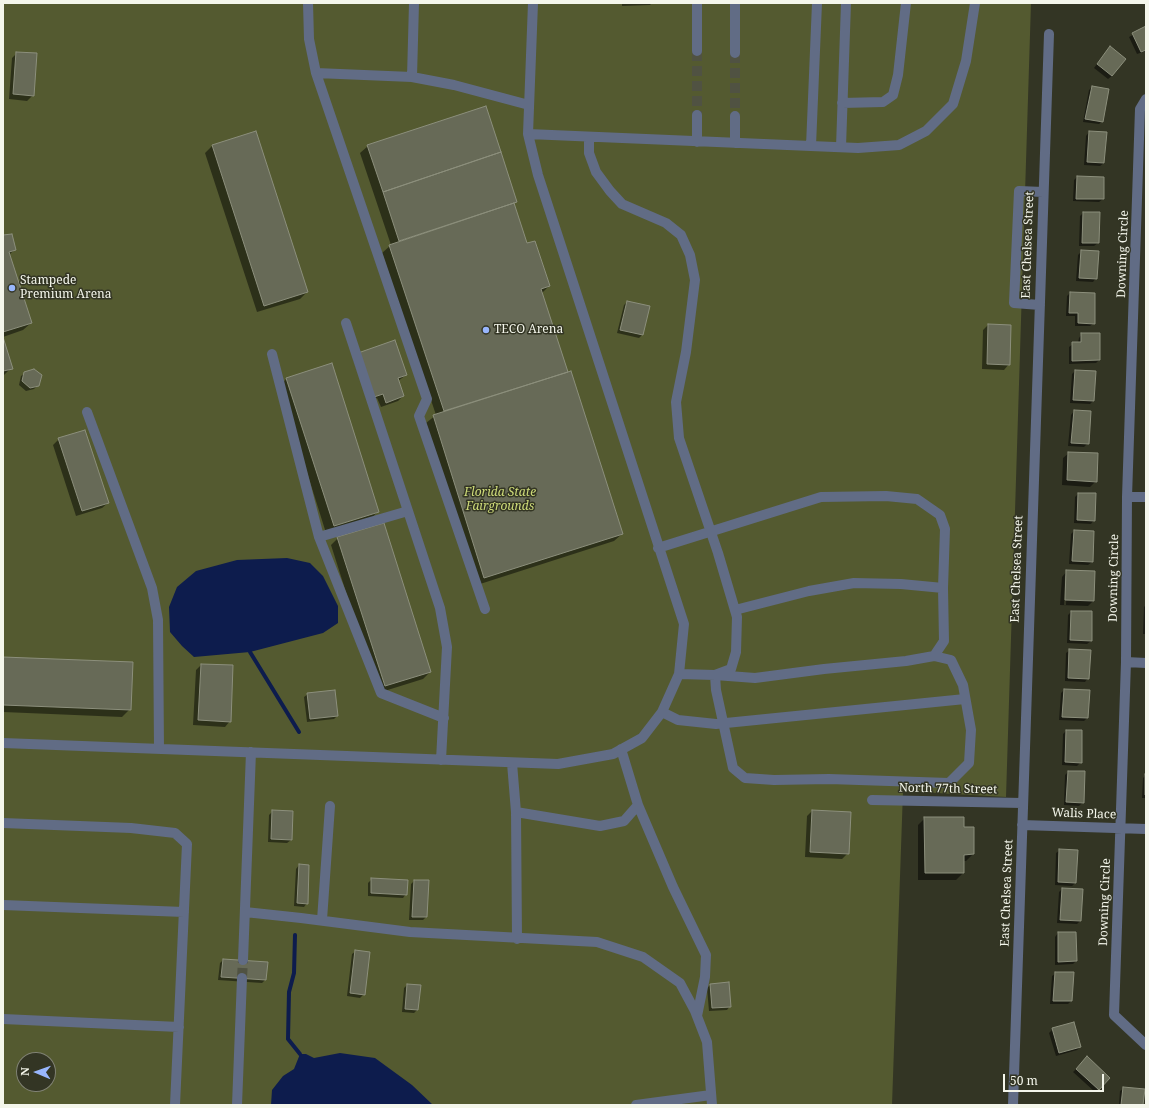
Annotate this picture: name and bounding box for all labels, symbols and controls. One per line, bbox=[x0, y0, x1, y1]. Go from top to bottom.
street label: East Chelsea Street bbox=[1019, 191, 1037, 299]
street label: Downing Circle bbox=[1114, 210, 1132, 298]
place label: Stampede Premium Arena bbox=[20, 274, 112, 302]
marker: Stampede Premium Arena bbox=[7, 283, 17, 293]
place label: TECO Arena bbox=[494, 323, 563, 337]
marker: TECO Arena bbox=[481, 325, 491, 335]
park label: Florida State Fairgrounds bbox=[464, 486, 536, 514]
street label: East Chelsea Street bbox=[1008, 515, 1026, 623]
street label: Downing Circle bbox=[1106, 534, 1122, 622]
street label: North 77th Street bbox=[899, 781, 997, 797]
street label: Walis Place bbox=[1051, 806, 1117, 822]
street label: East Chelsea Street bbox=[998, 839, 1016, 947]
street label: Downing Circle bbox=[1096, 858, 1114, 946]
north arrow bbox=[16, 1052, 56, 1092]
scale bar bbox=[1005, 1066, 1106, 1092]
text: N bbox=[17, 1067, 32, 1076]
text: 50 m bbox=[1010, 1072, 1038, 1089]

